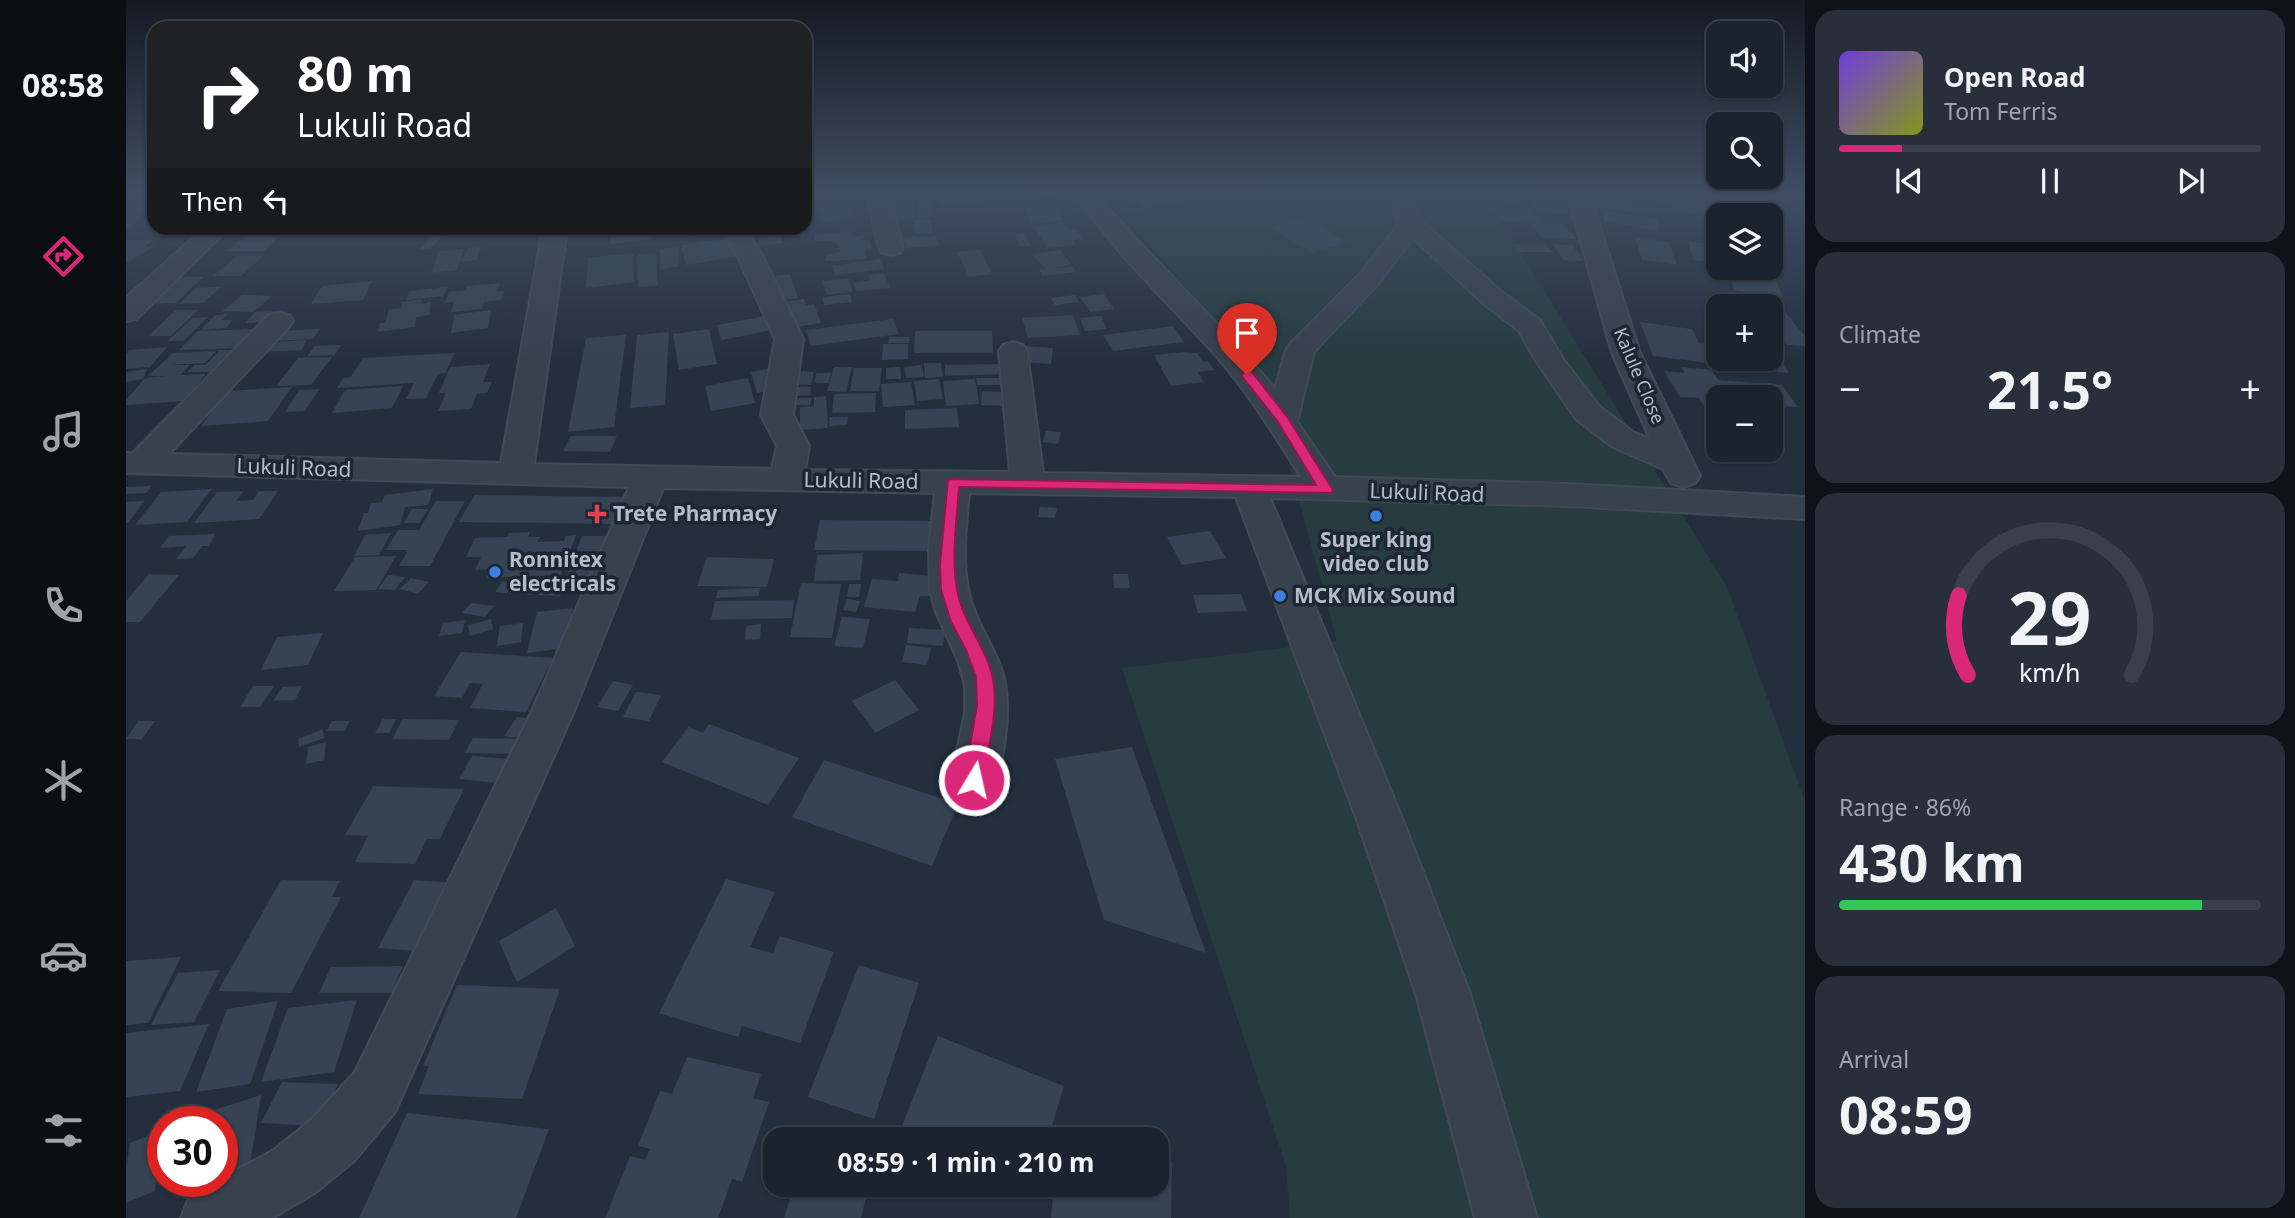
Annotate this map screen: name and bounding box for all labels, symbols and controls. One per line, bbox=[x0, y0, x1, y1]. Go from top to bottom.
map controls bbox=[1706, 21, 1783, 462]
button: sound bbox=[1706, 21, 1783, 98]
text: 80 m bbox=[297, 40, 414, 106]
icon: right bbox=[182, 49, 273, 140]
text: Open Road bbox=[1944, 59, 2086, 95]
text: 08:58 bbox=[22, 63, 104, 106]
text: Tom Ferris bbox=[1944, 95, 2057, 127]
text: Lukuli Road bbox=[297, 103, 472, 146]
button: search bbox=[1706, 112, 1783, 189]
icon: previous bbox=[1890, 162, 1928, 200]
icon: pause bbox=[2031, 162, 2069, 200]
icon: next bbox=[2172, 162, 2210, 200]
icon: left bbox=[257, 182, 295, 220]
text: Then bbox=[182, 183, 243, 219]
button: layers bbox=[1706, 203, 1783, 280]
icon: directions bbox=[39, 232, 88, 281]
button: + bbox=[1706, 294, 1783, 371]
pin bbox=[1217, 303, 1277, 375]
icon: arrive bbox=[1228, 314, 1266, 352]
text: Climate bbox=[1839, 318, 1921, 350]
street label: Kalule Close bbox=[1609, 324, 1671, 427]
text: 21.5° bbox=[1987, 353, 2113, 424]
text: − bbox=[1839, 362, 1861, 414]
text: + bbox=[2239, 362, 2261, 414]
button: − bbox=[1706, 385, 1783, 462]
icon: music bbox=[39, 407, 88, 456]
street label: Lukuli Road bbox=[236, 451, 352, 483]
street label: Lukuli Road bbox=[803, 465, 919, 495]
street label: Lukuli Road bbox=[1369, 476, 1485, 508]
place label: Trete Pharmacy bbox=[613, 499, 777, 527]
marker: Trete Pharmacy bbox=[587, 504, 607, 524]
marker: Super king video club bbox=[1368, 508, 1384, 524]
place label: Super king video club bbox=[1320, 525, 1432, 577]
place label: Ronnitex electricals bbox=[509, 545, 616, 597]
marker: Ronnitex electricals bbox=[487, 564, 503, 580]
text: 29 bbox=[2008, 567, 2092, 666]
icon: phone bbox=[39, 581, 88, 630]
place label: MCK Mix Sound bbox=[1294, 581, 1456, 609]
marker: MCK Mix Sound bbox=[1272, 588, 1288, 604]
text: km/h bbox=[2019, 655, 2081, 689]
position arrow bbox=[937, 743, 1011, 817]
icon: climate bbox=[39, 756, 88, 805]
text: Range · 86% bbox=[1839, 791, 1971, 823]
text: 430 km bbox=[1839, 826, 2025, 897]
icon: car bbox=[39, 931, 88, 980]
text: Arrival bbox=[1839, 1043, 1909, 1075]
text: 08:59 bbox=[1839, 1078, 1973, 1149]
icon: filters bbox=[39, 1106, 88, 1155]
speed limit sign: 30 bbox=[147, 1106, 238, 1197]
text: 08:59 · 1 min · 210 m bbox=[838, 1144, 1094, 1180]

